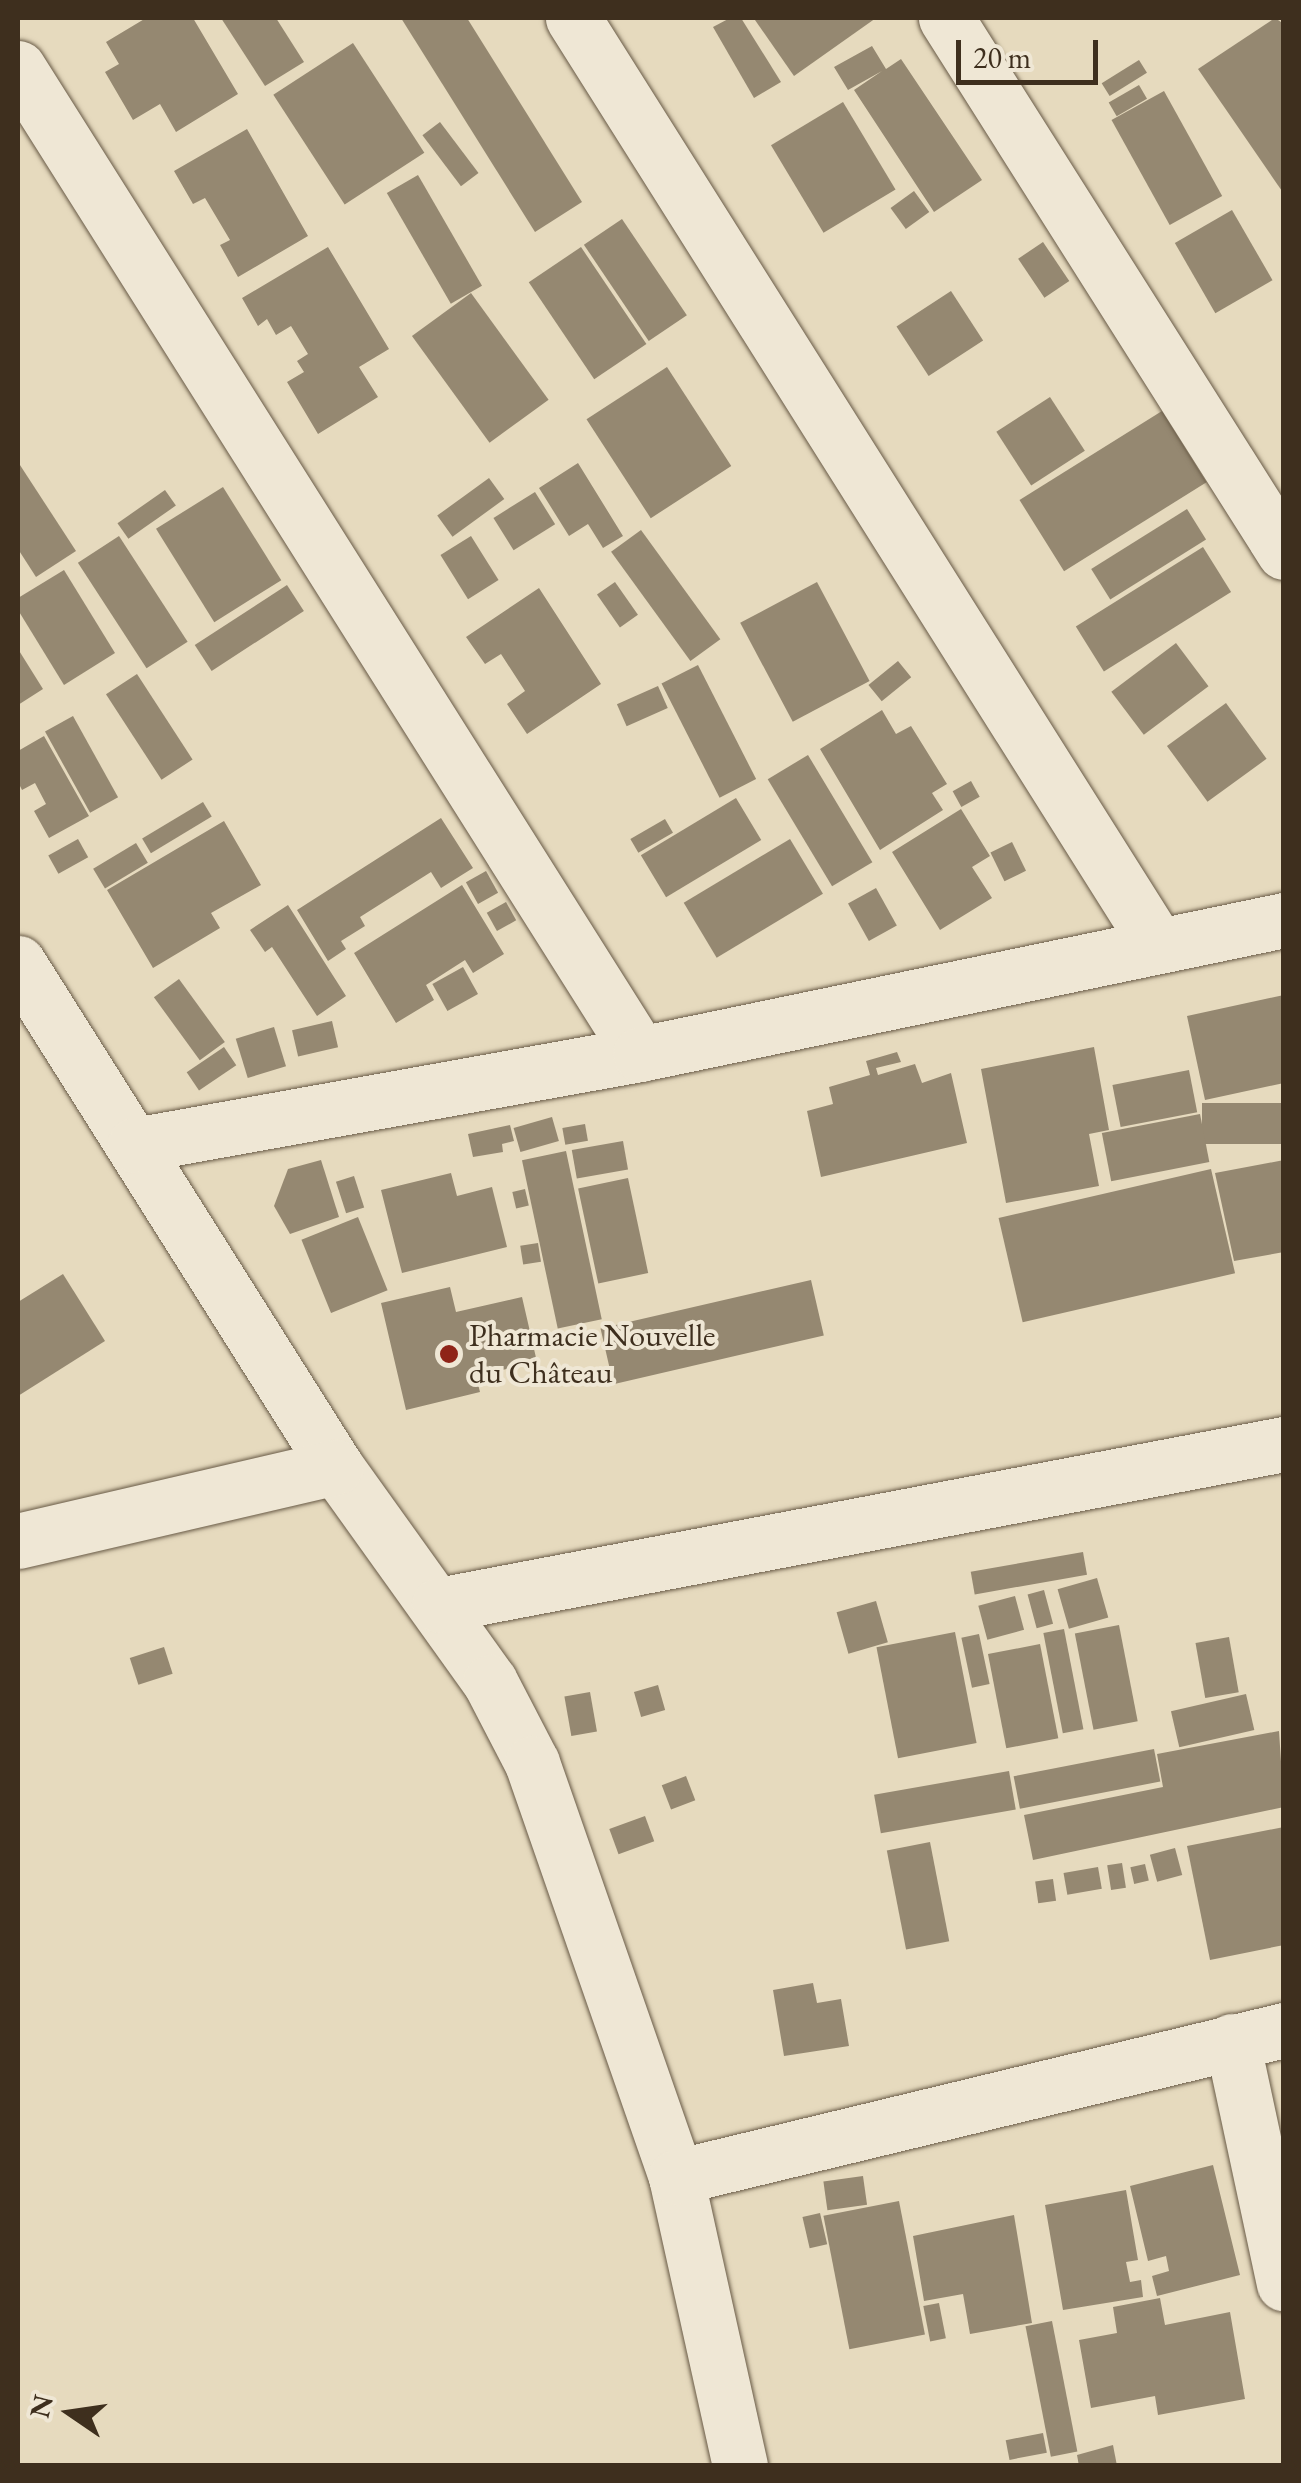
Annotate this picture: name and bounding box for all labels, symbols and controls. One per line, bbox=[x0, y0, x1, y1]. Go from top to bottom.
scale bar bbox=[961, 20, 1104, 82]
text: 20 m bbox=[973, 38, 1031, 77]
place label: Pharmacie Nouvelle du Château bbox=[469, 1317, 716, 1392]
marker: Pharmacie Nouvelle du Château bbox=[438, 1343, 460, 1365]
north arrow bbox=[20, 2363, 120, 2463]
text: N bbox=[21, 2391, 61, 2421]

